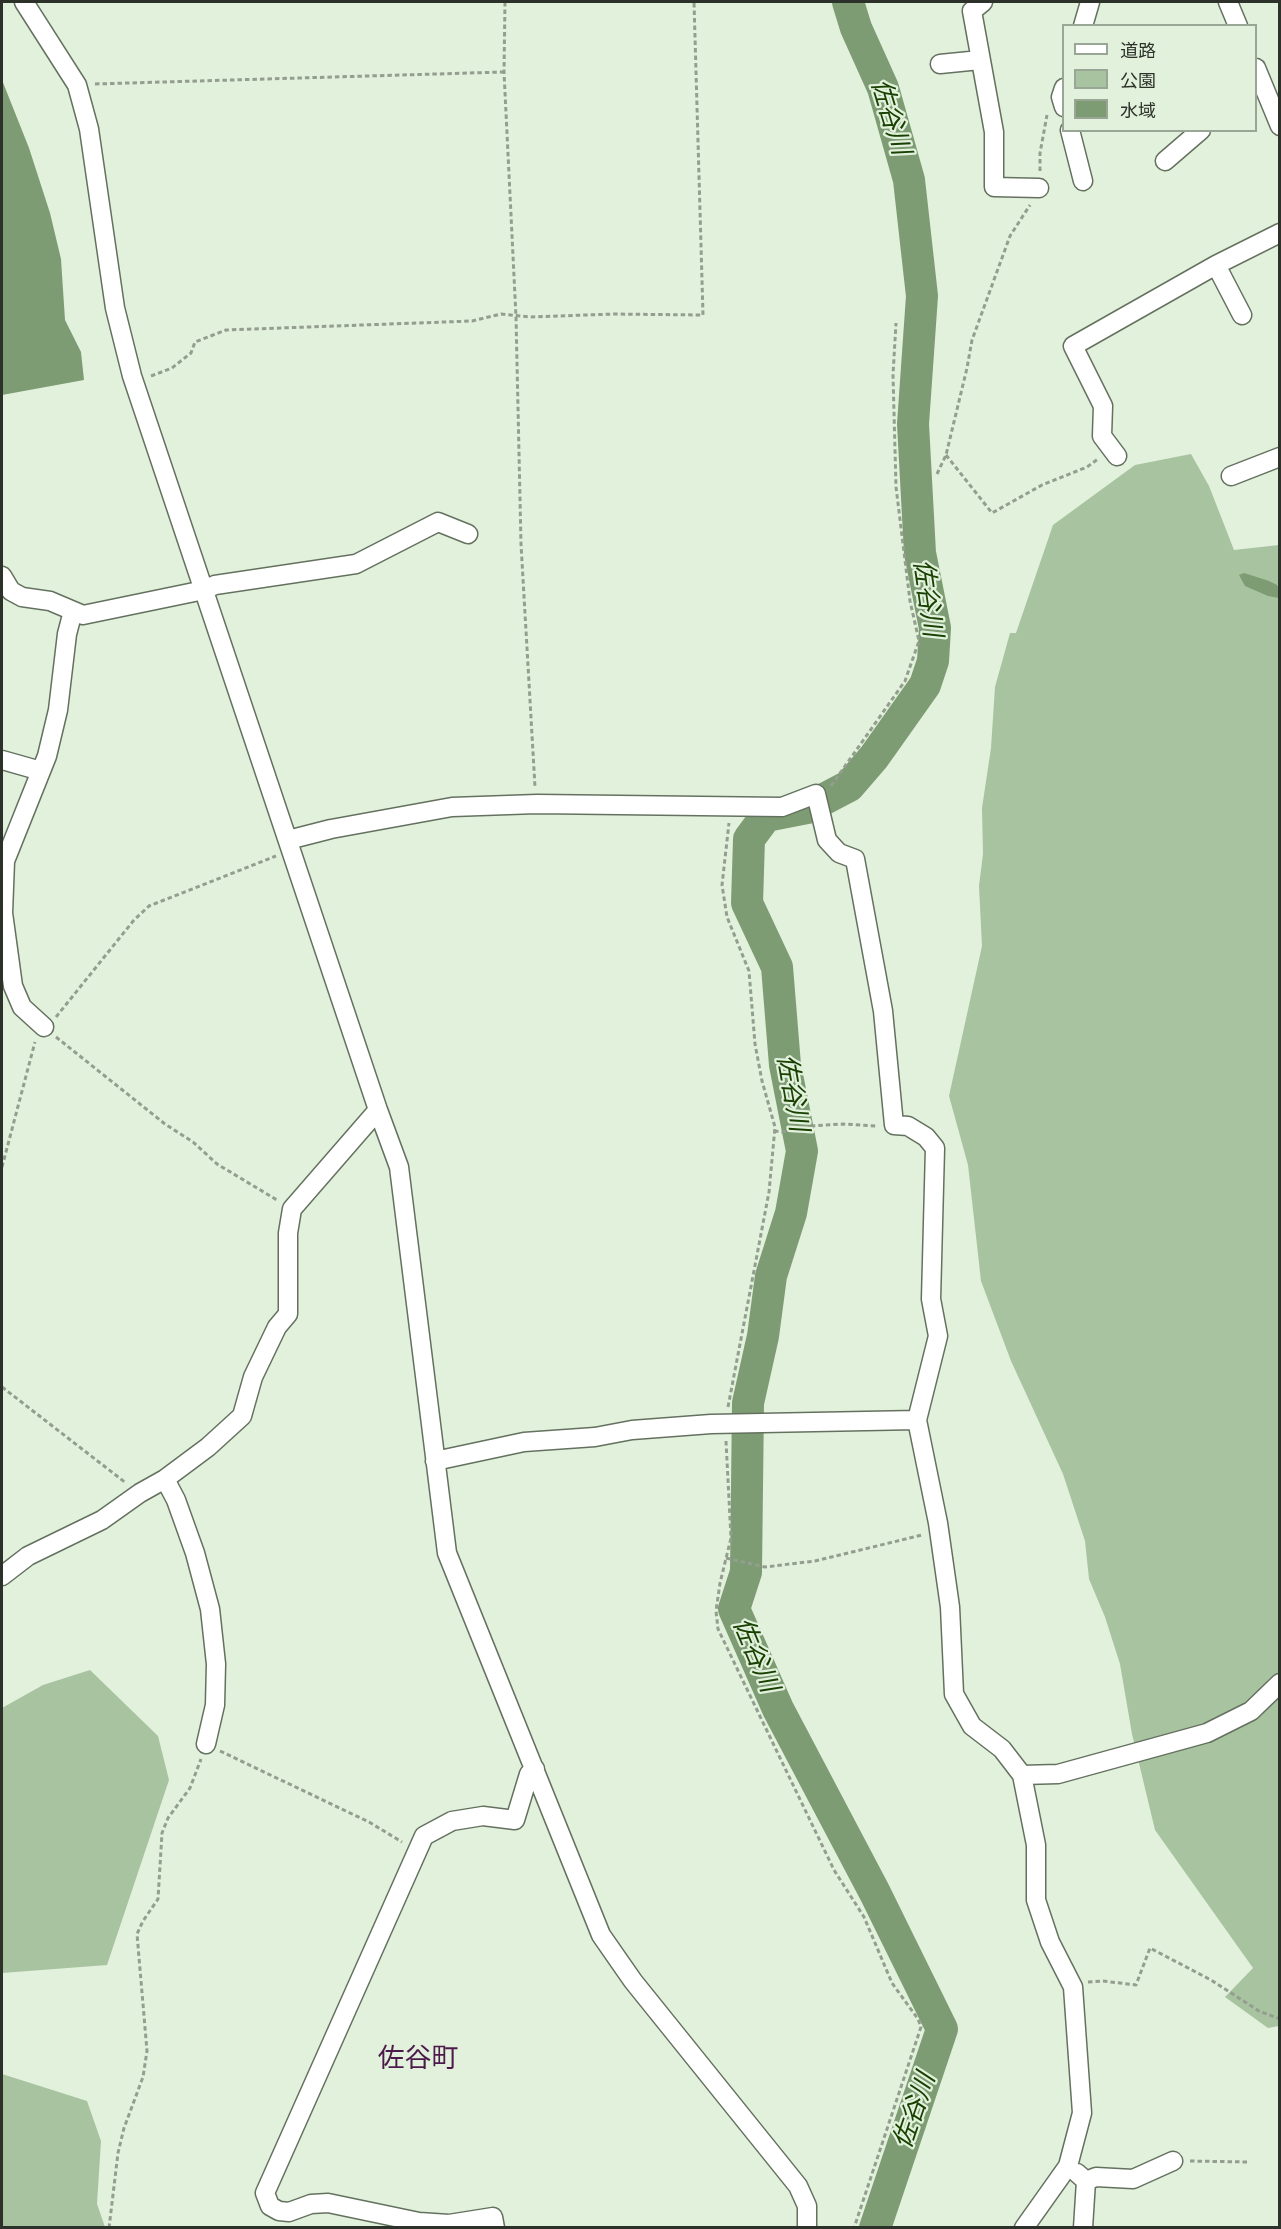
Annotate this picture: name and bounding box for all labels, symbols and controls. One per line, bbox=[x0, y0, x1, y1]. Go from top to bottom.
legend bbox=[1062, 24, 1257, 132]
text: 道路 bbox=[1120, 40, 1156, 62]
text: 公園 bbox=[1120, 70, 1156, 92]
water label: 佐谷川 bbox=[864, 75, 916, 159]
text: 水域 bbox=[1120, 100, 1156, 122]
water label: 佐谷川 bbox=[906, 557, 948, 639]
water label: 佐谷川 bbox=[770, 1052, 814, 1134]
water label: 佐谷川 bbox=[725, 1613, 785, 1697]
district label: 佐谷町 bbox=[378, 2043, 458, 2075]
water label: 佐谷川 bbox=[888, 2069, 942, 2153]

